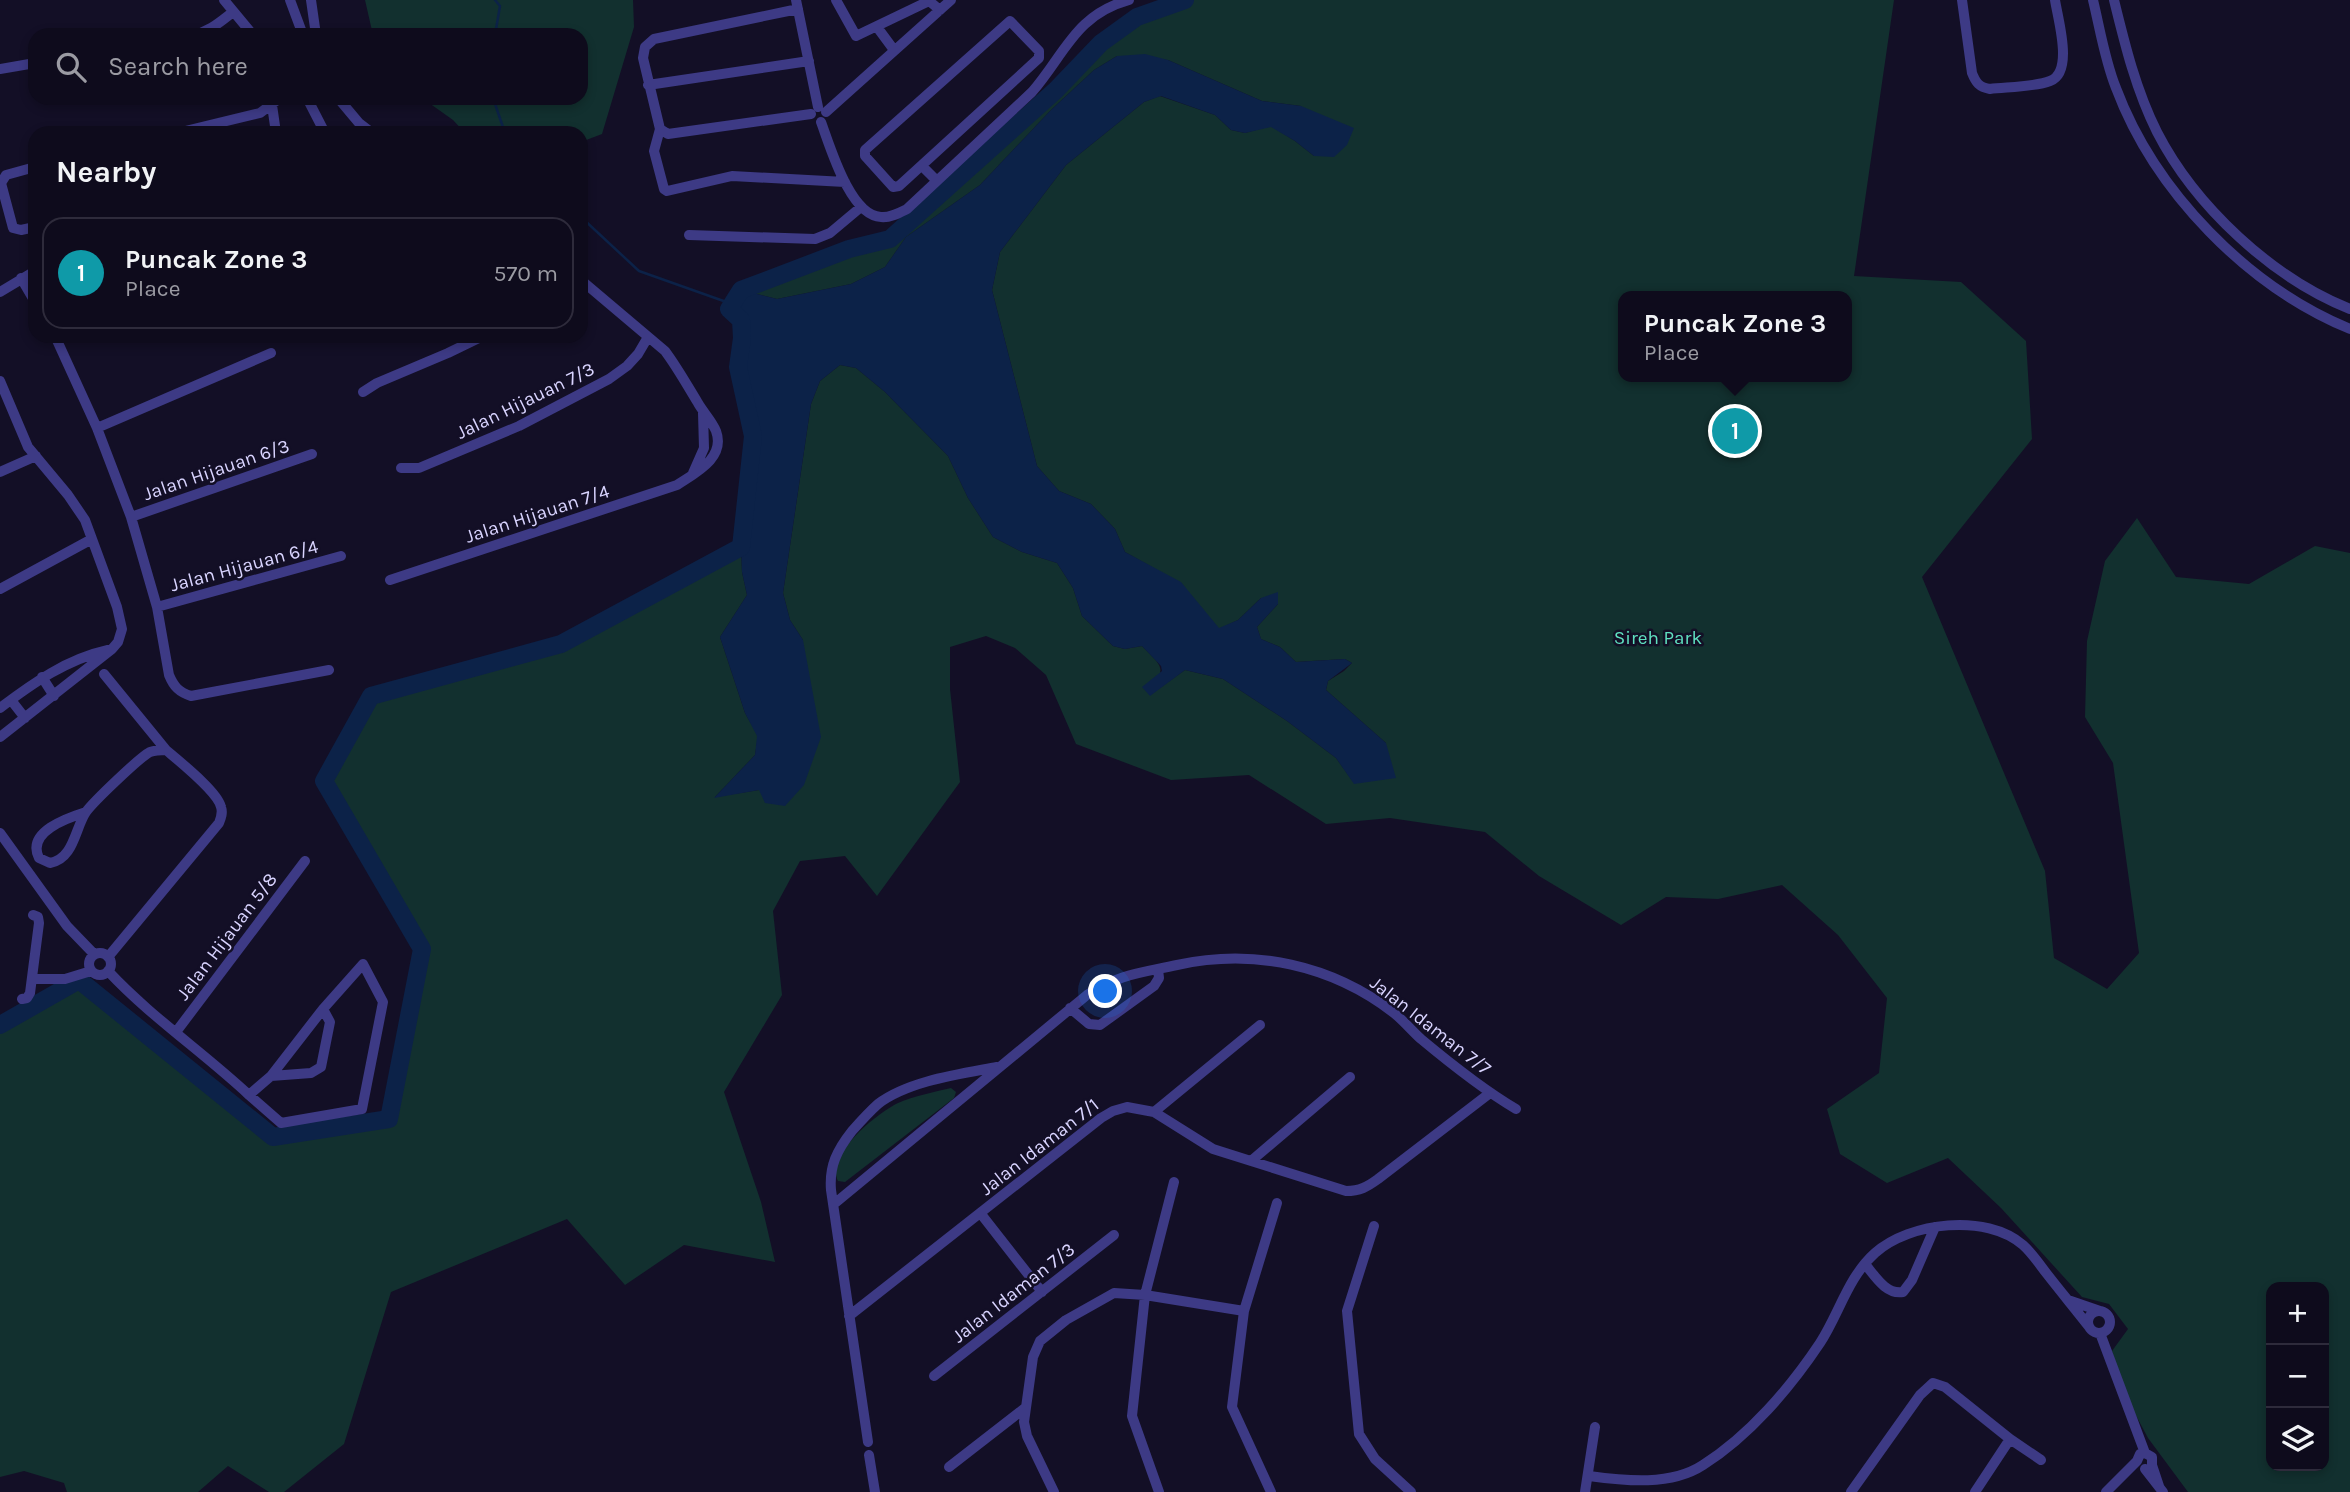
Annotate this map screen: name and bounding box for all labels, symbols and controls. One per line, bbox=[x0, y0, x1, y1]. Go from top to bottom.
search box bbox=[28, 28, 588, 105]
icon: search bbox=[52, 48, 90, 86]
text: Search here bbox=[108, 51, 248, 82]
text: Nearby bbox=[56, 154, 156, 190]
text: Puncak Zone 3 bbox=[125, 244, 307, 275]
text: 1 bbox=[77, 260, 85, 287]
text: 570 m bbox=[494, 260, 558, 287]
text: Place bbox=[125, 275, 181, 302]
popup bbox=[1618, 291, 1852, 382]
text: Puncak Zone 3 bbox=[1644, 308, 1826, 339]
text: Place bbox=[1644, 339, 1699, 366]
street label: Jalan Hijauan 7/3 bbox=[453, 358, 598, 444]
pin: 1 bbox=[1712, 405, 1758, 457]
street label: Jalan Hijauan 6/3 bbox=[140, 435, 292, 505]
street label: Jalan Hijauan 7/4 bbox=[462, 480, 613, 548]
street label: Jalan Hijauan 6/4 bbox=[168, 536, 321, 596]
park label: Sireh Park bbox=[1614, 627, 1702, 649]
street label: Jalan Hijauan 5/8 bbox=[172, 869, 282, 1004]
street label: Jalan Idaman 7/7 bbox=[1366, 972, 1495, 1080]
your location bbox=[1088, 974, 1122, 1008]
street label: Jalan Idaman 7/1 bbox=[976, 1094, 1103, 1200]
street label: Jalan Idaman 7/3 bbox=[948, 1238, 1079, 1347]
map controls bbox=[2266, 1282, 2329, 1471]
button: + bbox=[2266, 1282, 2329, 1345]
button: − bbox=[2266, 1345, 2329, 1408]
button: layers bbox=[2266, 1408, 2329, 1471]

